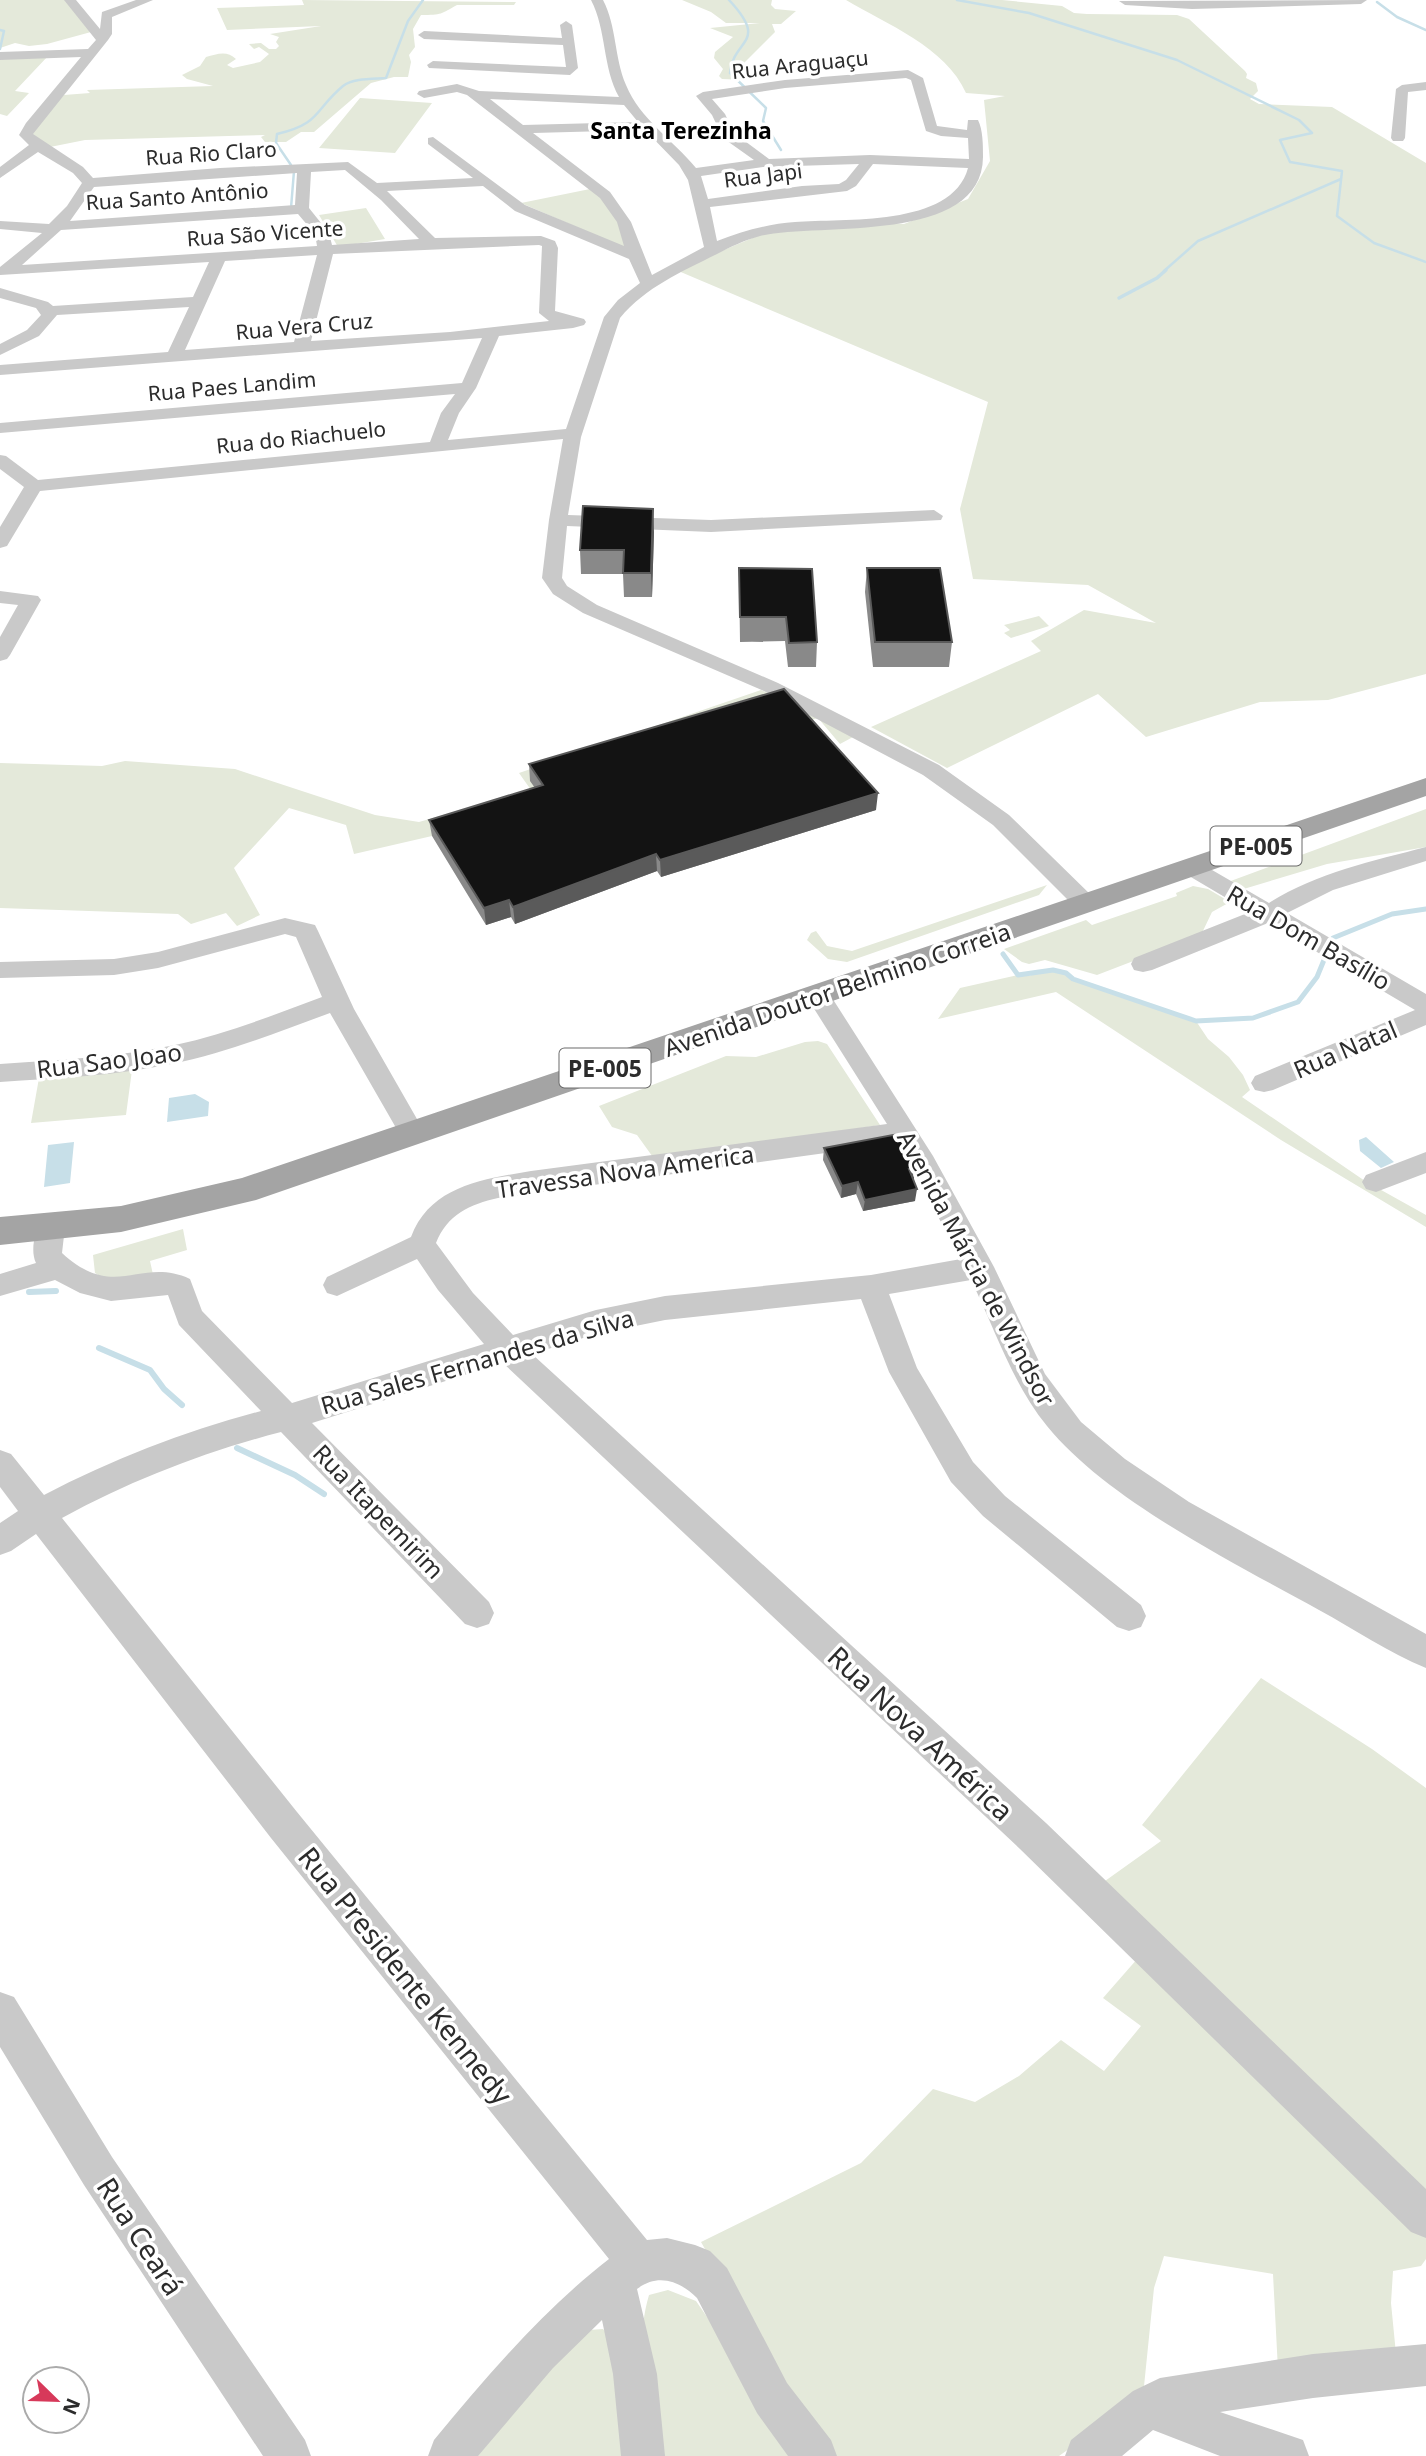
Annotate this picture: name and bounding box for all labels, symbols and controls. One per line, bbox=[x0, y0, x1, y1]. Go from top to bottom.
street label: Rua Araguaçu bbox=[730, 43, 870, 85]
district label: Santa Terezinha bbox=[590, 114, 772, 146]
street label: Rua Rio Claro bbox=[145, 134, 277, 172]
street label: Rua Japi bbox=[722, 156, 804, 194]
street label: Rua Santo Antônio bbox=[85, 176, 269, 216]
street label: Rua São Vicente bbox=[186, 214, 344, 252]
street label: Rua Vera Cruz bbox=[234, 306, 374, 346]
street label: Rua Paes Landim bbox=[147, 365, 317, 407]
street label: Rua do Riachuelo bbox=[215, 414, 387, 460]
road number: PE-005 bbox=[1210, 826, 1302, 866]
street label: Rua Dom Basílio bbox=[1221, 877, 1397, 997]
street label: Avenida Doutor Belmino Correia bbox=[659, 914, 1015, 1064]
street label: Rua Natal bbox=[1288, 1012, 1402, 1086]
street label: Rua Sao Joao bbox=[35, 1035, 183, 1085]
road number: PE-005 bbox=[560, 1049, 650, 1088]
street label: Avenida Márcia de Windsor bbox=[890, 1125, 1064, 1411]
street label: Travessa Nova America bbox=[494, 1137, 756, 1205]
street label: Rua Sales Fernandes da Silva bbox=[317, 1300, 637, 1422]
street label: Rua Itapemirim bbox=[306, 1437, 452, 1585]
street label: Rua Nova América bbox=[820, 1637, 1022, 1829]
street label: Rua Presidente Kennedy bbox=[290, 1838, 522, 2112]
street label: Rua Ceará bbox=[89, 2170, 193, 2302]
north arrow bbox=[21, 2365, 91, 2435]
text: N bbox=[57, 2394, 87, 2419]

